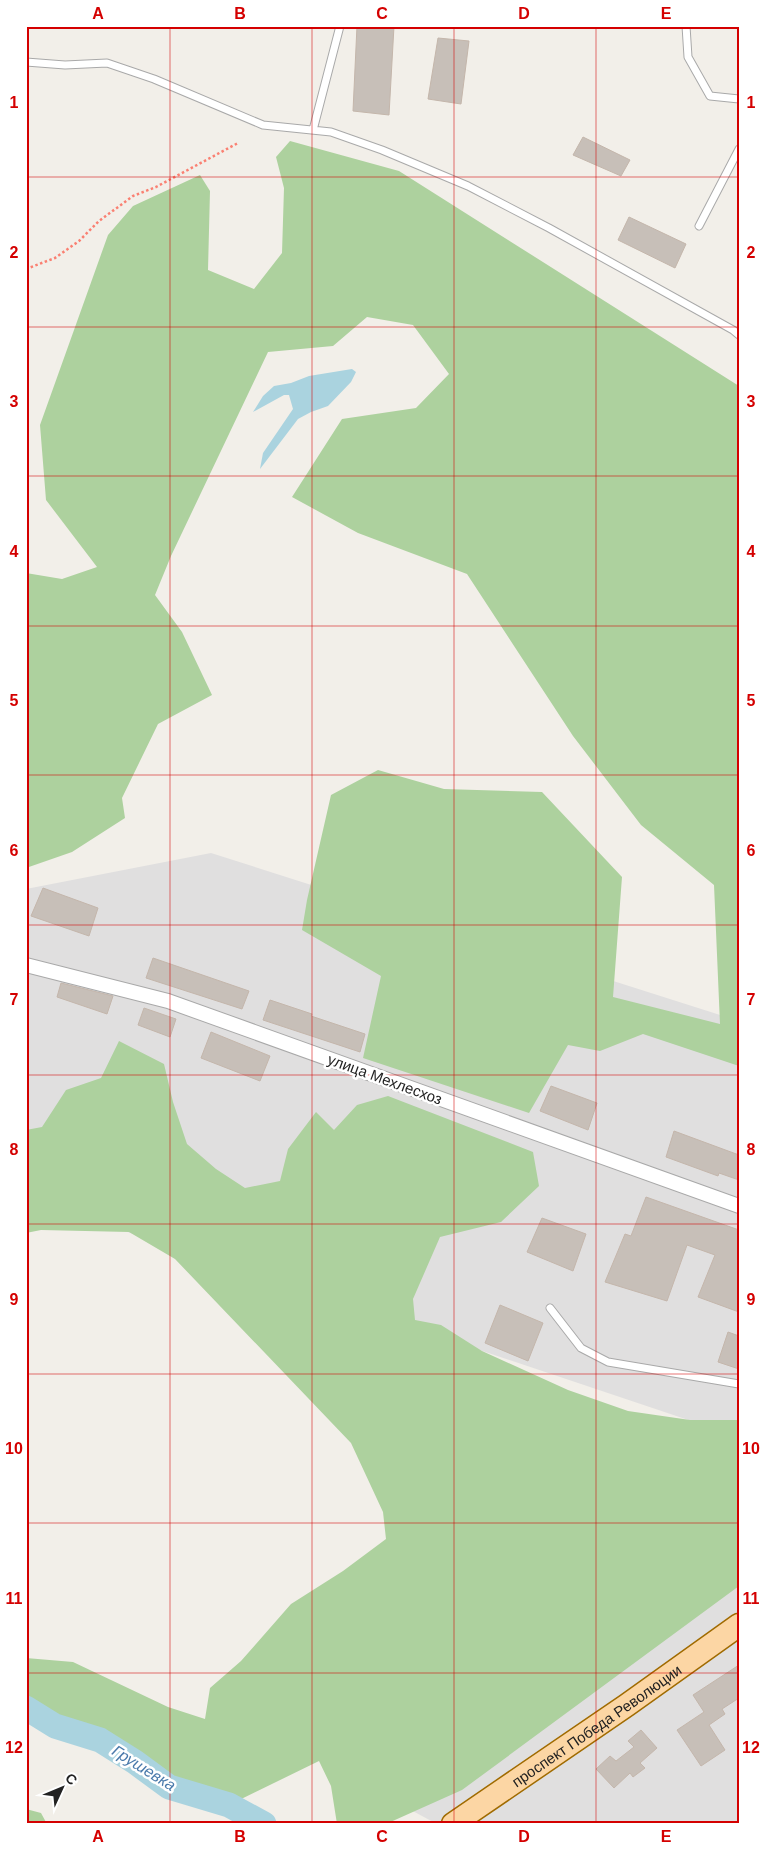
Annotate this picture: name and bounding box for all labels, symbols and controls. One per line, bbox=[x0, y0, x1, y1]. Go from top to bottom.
text: A bbox=[92, 5, 104, 22]
text: B bbox=[234, 5, 246, 22]
text: C bbox=[376, 5, 388, 22]
text: D bbox=[518, 5, 530, 22]
text: E bbox=[661, 5, 672, 22]
text: 1 bbox=[10, 94, 19, 111]
text: 1 bbox=[747, 94, 756, 111]
text: 2 bbox=[10, 244, 19, 261]
text: 2 bbox=[747, 244, 756, 261]
text: 3 bbox=[10, 393, 19, 410]
text: 3 bbox=[747, 393, 756, 410]
text: 4 bbox=[10, 543, 19, 560]
text: 4 bbox=[747, 543, 756, 560]
text: 5 bbox=[10, 692, 19, 709]
text: 5 bbox=[747, 692, 756, 709]
text: 6 bbox=[10, 842, 19, 859]
text: 6 bbox=[747, 842, 756, 859]
text: 7 bbox=[10, 991, 19, 1008]
text: 7 bbox=[747, 991, 756, 1008]
street label: улица Мехлесхоз bbox=[325, 1050, 445, 1108]
text: 8 bbox=[10, 1141, 19, 1158]
text: 8 bbox=[747, 1141, 756, 1158]
text: 9 bbox=[10, 1291, 19, 1308]
text: 9 bbox=[747, 1291, 756, 1308]
text: 10 bbox=[5, 1440, 23, 1457]
text: 10 bbox=[742, 1440, 760, 1457]
text: 11 bbox=[6, 1590, 23, 1607]
text: 11 bbox=[743, 1590, 760, 1607]
street label: проспект Победа Революции bbox=[508, 1661, 684, 1790]
text: 12 bbox=[5, 1739, 23, 1756]
text: 12 bbox=[742, 1739, 760, 1756]
water label: Грушевка bbox=[109, 1742, 179, 1794]
north arrow bbox=[38, 1762, 88, 1812]
text: С bbox=[62, 1770, 81, 1788]
text: A bbox=[92, 1828, 104, 1845]
text: B bbox=[234, 1828, 246, 1845]
text: C bbox=[376, 1828, 388, 1845]
text: D bbox=[518, 1828, 530, 1845]
text: E bbox=[661, 1828, 672, 1845]

